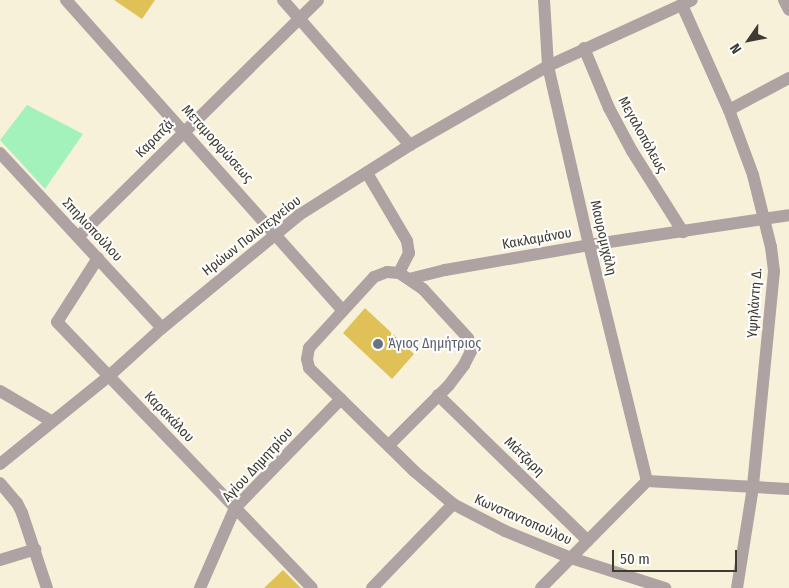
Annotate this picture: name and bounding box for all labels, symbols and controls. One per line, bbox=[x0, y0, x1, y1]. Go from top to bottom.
north arrow bbox=[724, 15, 774, 65]
text: N bbox=[727, 40, 745, 57]
street label: Μεγαλοπόλεως bbox=[614, 94, 670, 176]
street label: Μεταμορφώσεως bbox=[178, 102, 256, 186]
street label: Καρατζά bbox=[133, 117, 177, 161]
street label: Ηρώων Πολυτεχνείου bbox=[199, 192, 305, 280]
street label: Σπηλιοπούλου bbox=[58, 195, 126, 265]
street label: Μαυρομιχάλη bbox=[586, 199, 620, 277]
street label: Κακλαμάνου bbox=[501, 225, 573, 253]
street label: Υψηλάντη Δ. bbox=[744, 267, 766, 339]
place label: Άγιος Δημήτριος bbox=[388, 336, 481, 352]
marker: Άγιος Δημήτριος bbox=[372, 338, 384, 350]
street label: Καρακάλου bbox=[141, 388, 197, 446]
street label: Αγίου Δημητρίου bbox=[219, 424, 297, 506]
street label: Μάτζαρη bbox=[500, 434, 548, 480]
street label: Κωνσταντοπούλου bbox=[472, 491, 574, 549]
scale bar bbox=[614, 540, 739, 572]
text: 50 m bbox=[620, 550, 650, 568]

